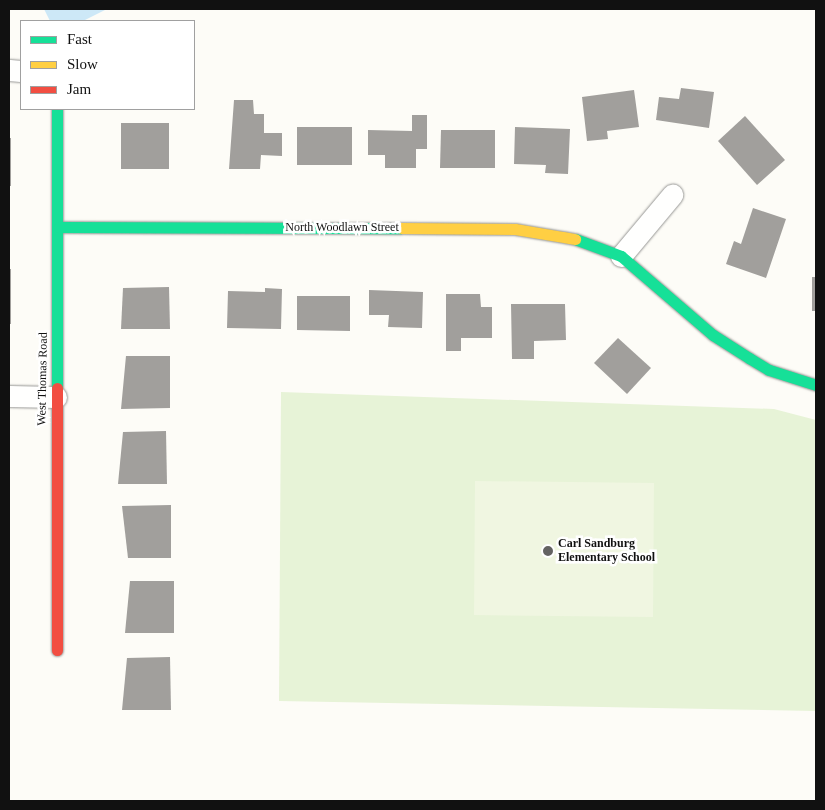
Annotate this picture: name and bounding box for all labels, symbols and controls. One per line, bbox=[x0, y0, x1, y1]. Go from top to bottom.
legend bbox=[20, 20, 195, 110]
text: Fast bbox=[67, 31, 92, 47]
text: Slow bbox=[67, 56, 98, 72]
text: Jam bbox=[67, 81, 91, 97]
street label: North Woodlawn Street bbox=[285, 221, 399, 235]
street label: West Thomas Road bbox=[35, 332, 51, 426]
place label: Carl Sandburg Elementary School bbox=[558, 537, 655, 565]
marker: Carl Sandburg Elementary School bbox=[542, 545, 554, 557]

